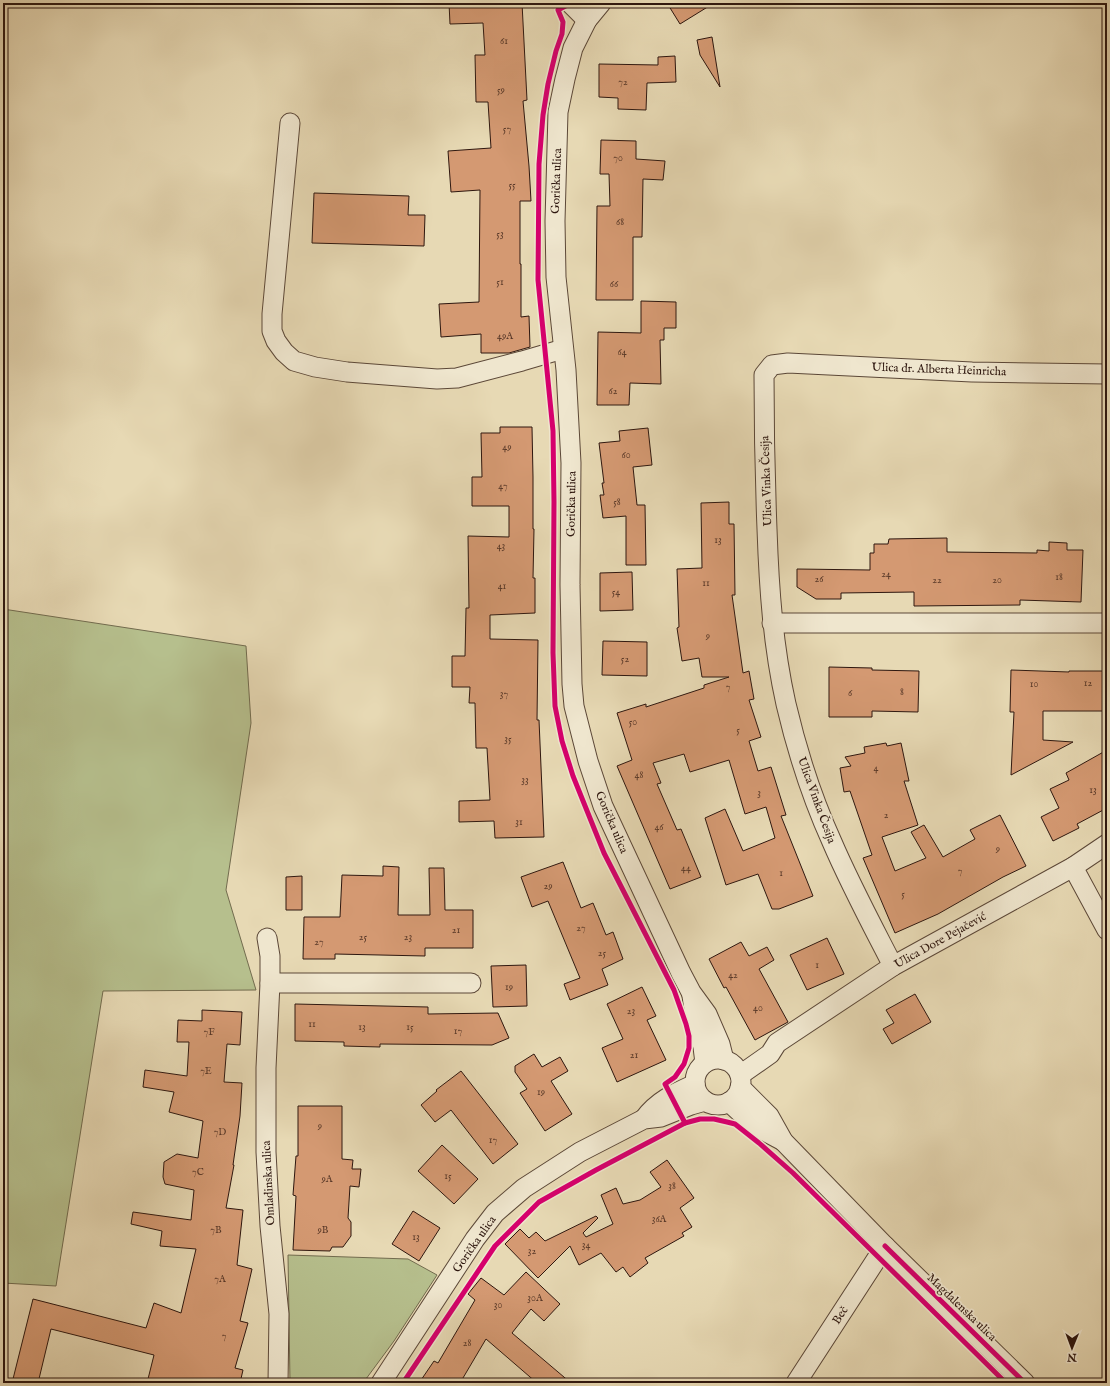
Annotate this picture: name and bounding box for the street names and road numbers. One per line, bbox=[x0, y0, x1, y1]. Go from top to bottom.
street label: Gorička ulica bbox=[548, 147, 565, 214]
street label: Ulica dr. Alberta Heinricha bbox=[871, 360, 1007, 379]
street label: Ulica Vinka Česija bbox=[756, 435, 776, 527]
street label: Gorička ulica bbox=[563, 470, 580, 537]
street label: Ulica Vinka Česija bbox=[794, 755, 840, 846]
street label: Gorička ulica bbox=[592, 789, 632, 856]
street label: Ulica Dore Pejačević bbox=[892, 909, 989, 972]
street label: Omladinska ulica bbox=[259, 1139, 278, 1226]
street label: Gorička ulica bbox=[449, 1212, 500, 1276]
street label: Magdalenska ulica bbox=[924, 1270, 1000, 1345]
street label: Beč bbox=[829, 1303, 852, 1327]

